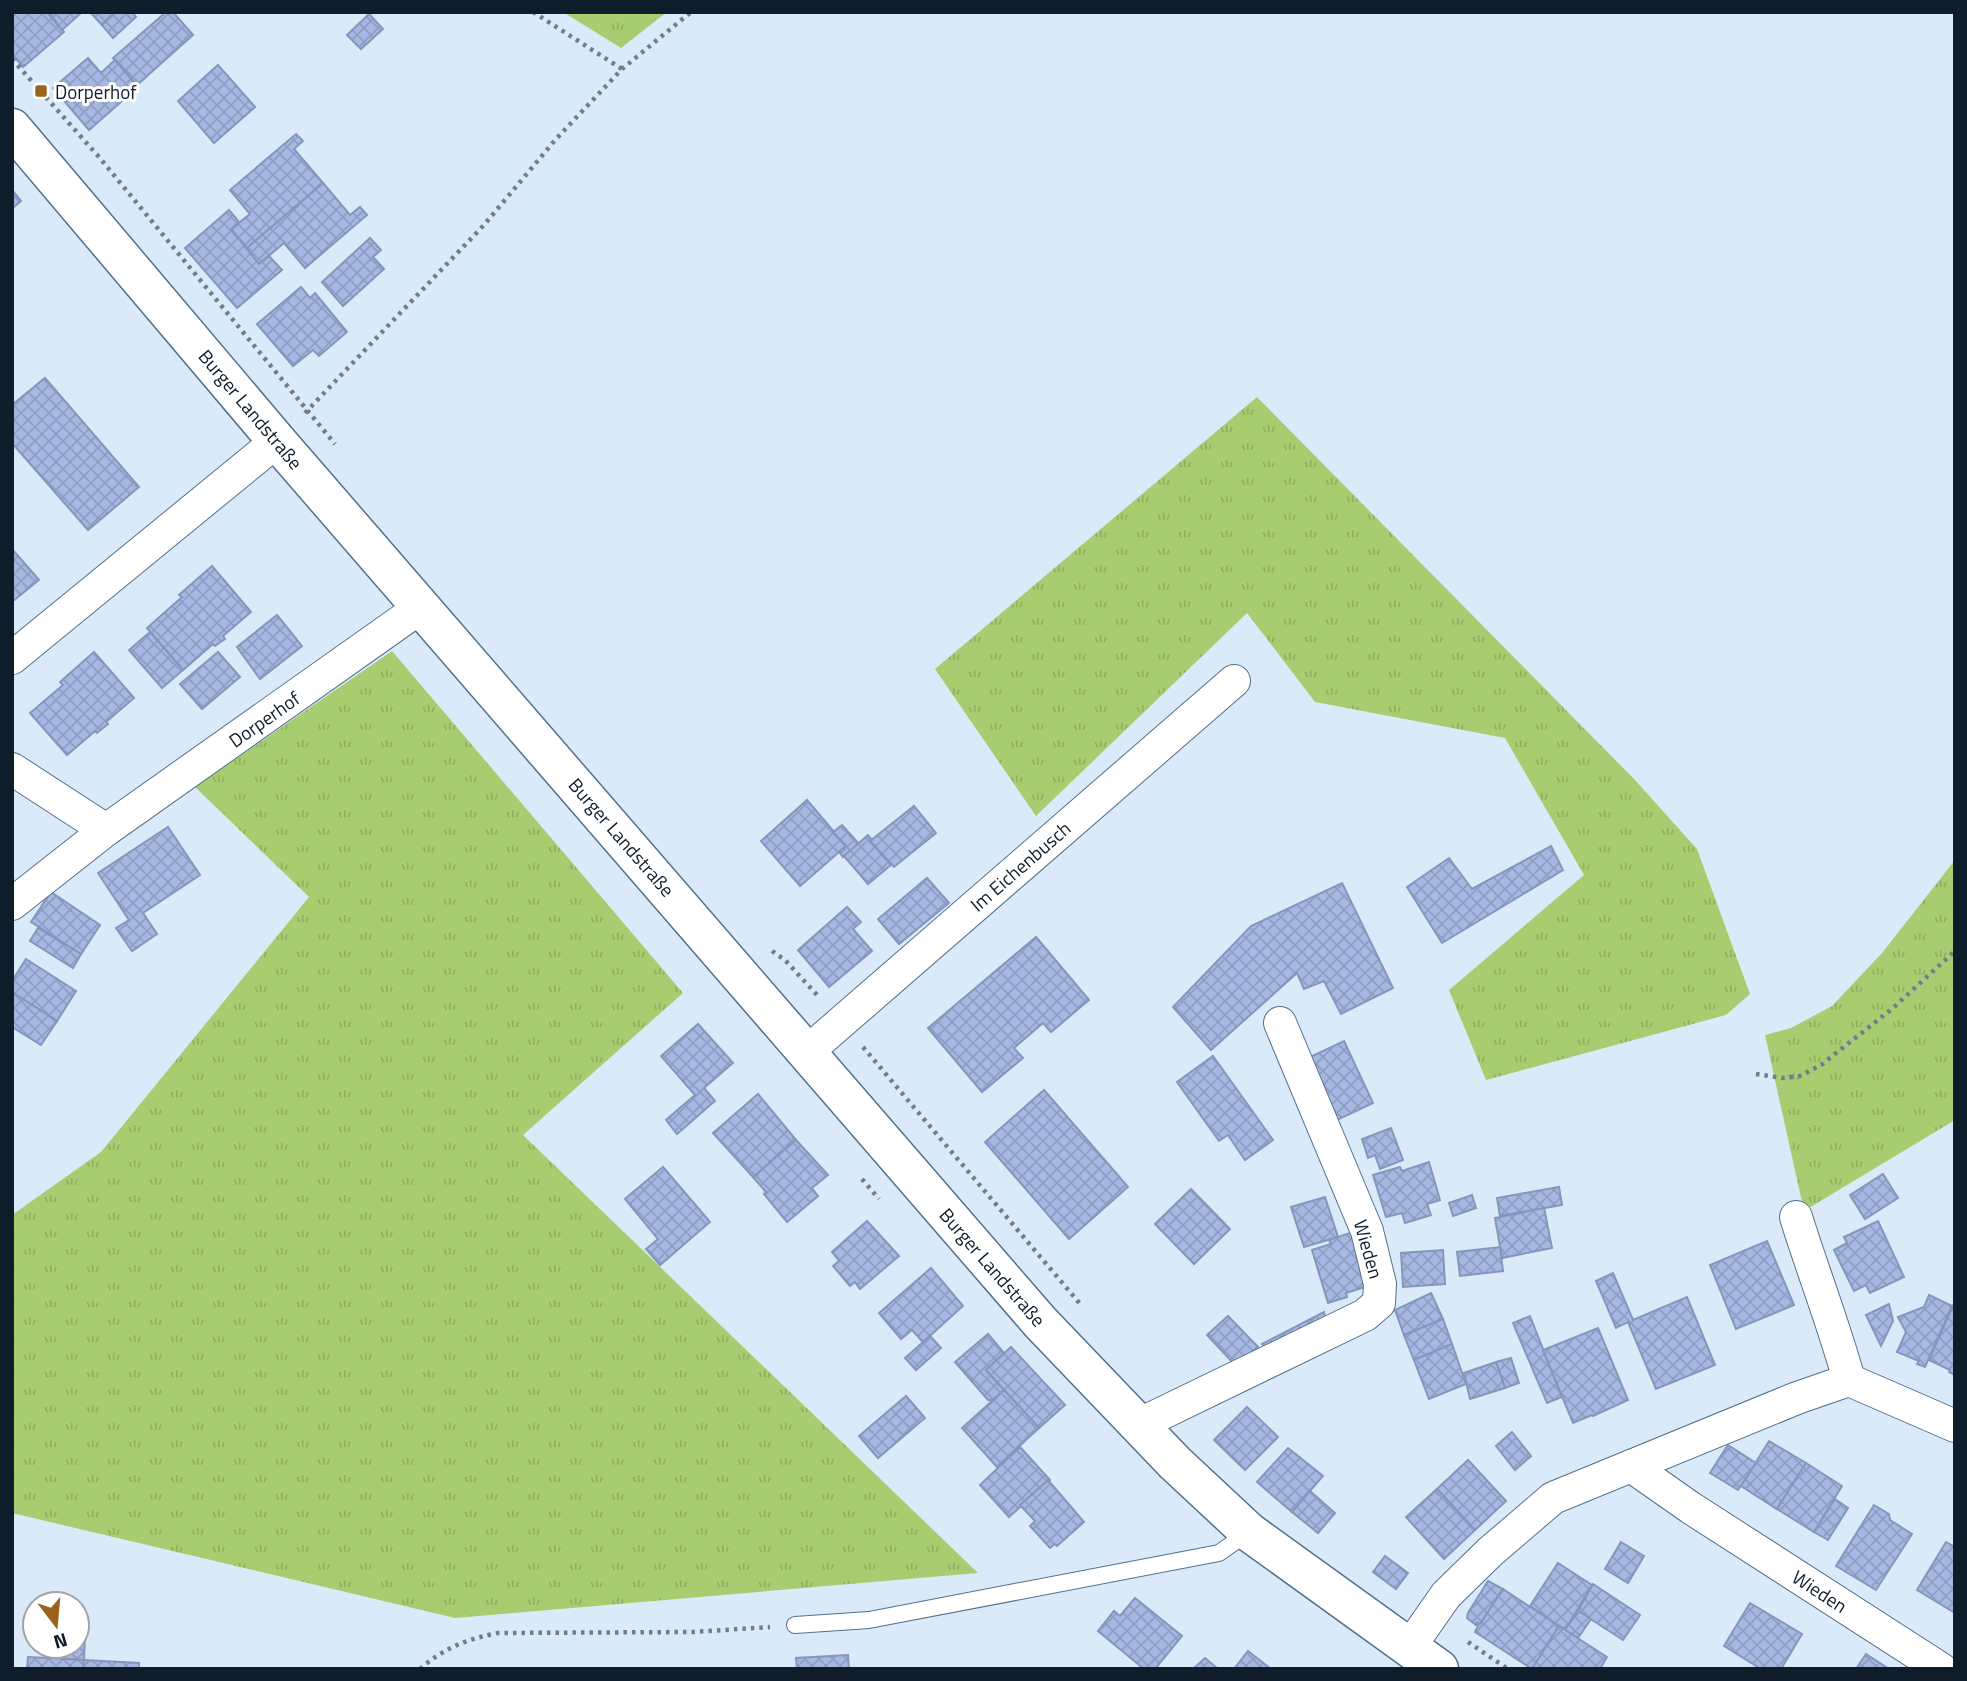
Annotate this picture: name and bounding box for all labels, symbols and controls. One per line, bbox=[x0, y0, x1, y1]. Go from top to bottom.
place label: Dorperhof bbox=[55, 77, 137, 106]
marker: Dorperhof bbox=[33, 83, 49, 99]
street label: Burger Landstraße bbox=[192, 342, 310, 476]
street label: Dorperhof bbox=[222, 683, 306, 754]
street label: Burger Landstraße bbox=[562, 771, 682, 903]
street label: Im Eichenbusch bbox=[963, 814, 1077, 918]
street label: Burger Landstraße bbox=[933, 1201, 1053, 1333]
street label: Wieden bbox=[1347, 1216, 1391, 1282]
street label: Wieden bbox=[1787, 1562, 1853, 1620]
north arrow bbox=[21, 1590, 91, 1660]
text: N bbox=[50, 1626, 71, 1658]

